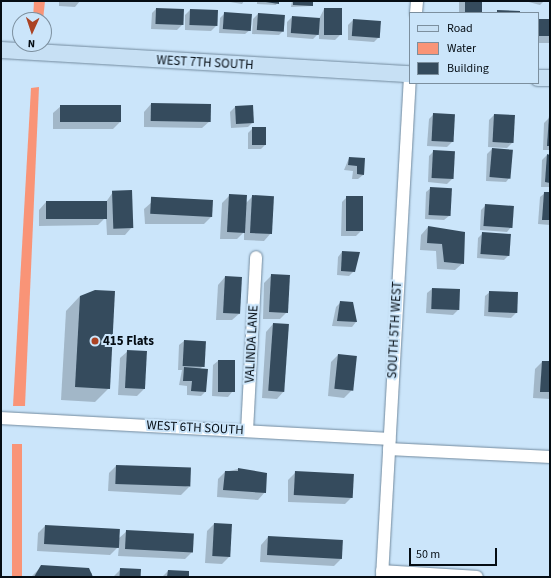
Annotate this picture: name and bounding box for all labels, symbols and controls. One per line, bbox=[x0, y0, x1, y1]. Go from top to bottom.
north arrow bbox=[12, 12, 52, 52]
legend bbox=[409, 12, 539, 84]
text: Road bbox=[447, 20, 473, 37]
text: N bbox=[27, 36, 35, 51]
text: Water bbox=[447, 40, 476, 57]
street label: WEST 7TH SOUTH bbox=[156, 53, 254, 73]
text: Building bbox=[447, 60, 489, 77]
street label: SOUTH 5TH WEST bbox=[385, 281, 405, 379]
street label: VALINDA LANE bbox=[242, 305, 262, 383]
place label: 415 Flats bbox=[103, 333, 154, 349]
marker: 415 Flats bbox=[90, 336, 100, 346]
street label: WEST 6TH SOUTH bbox=[146, 418, 244, 438]
scale bar bbox=[411, 540, 499, 566]
text: 50 m bbox=[416, 546, 440, 563]

